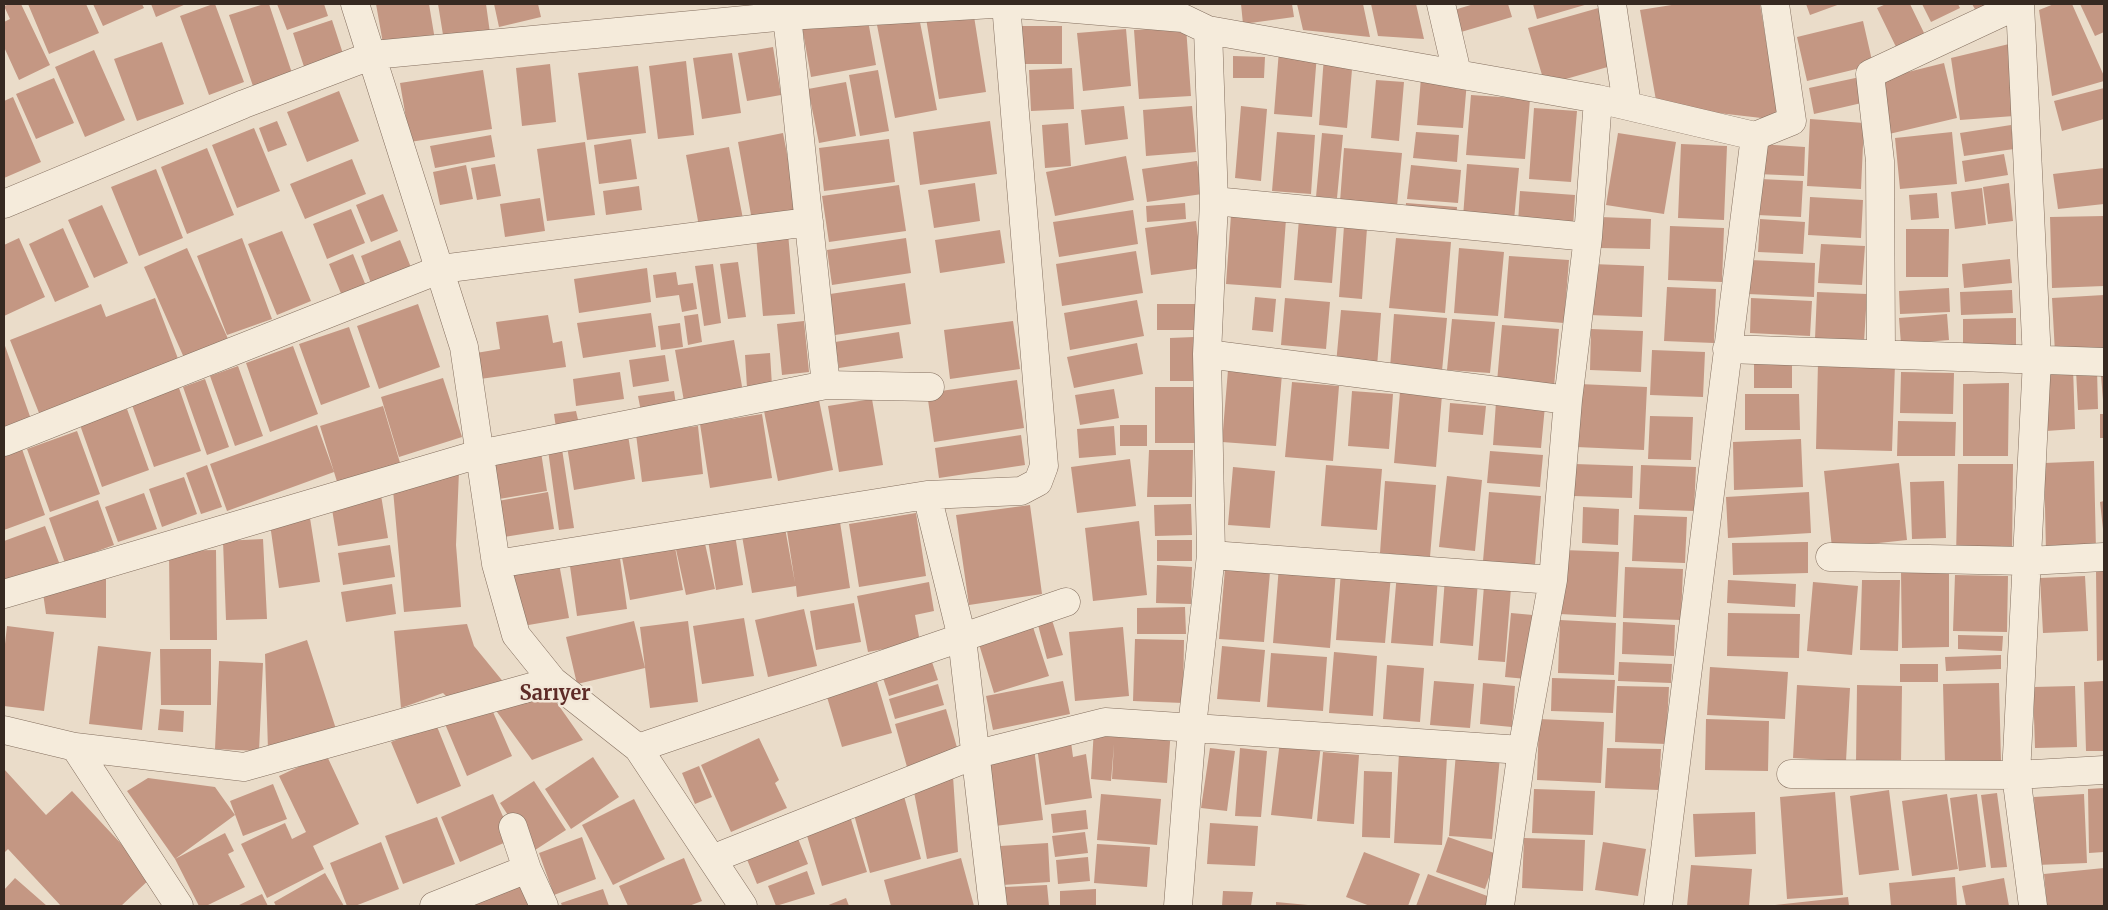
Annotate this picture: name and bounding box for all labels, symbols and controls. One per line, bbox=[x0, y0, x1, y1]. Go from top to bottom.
district label: Sarıyer bbox=[519, 682, 591, 706]

